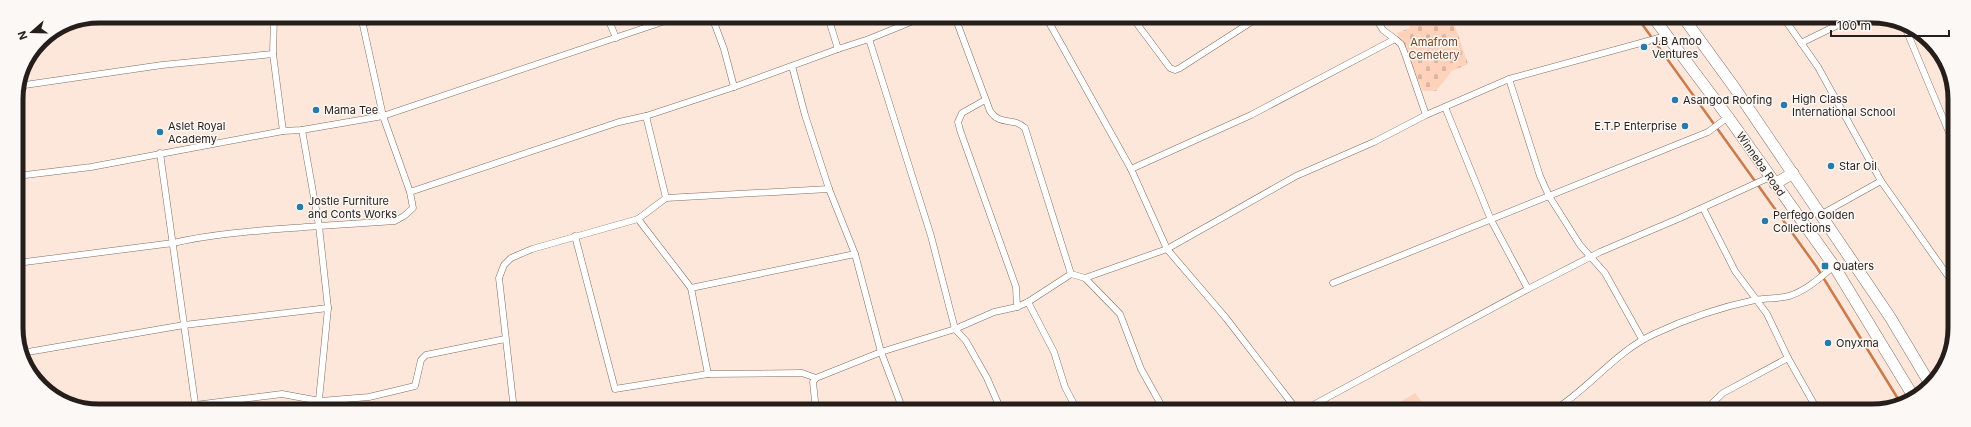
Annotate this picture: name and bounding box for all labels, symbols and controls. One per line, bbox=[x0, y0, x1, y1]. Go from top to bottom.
north arrow bbox=[12, 12, 52, 52]
scale bar bbox=[1831, 12, 1949, 38]
text: 100 m bbox=[1837, 18, 1871, 33]
text: N bbox=[15, 29, 31, 42]
place label: J.B Amoo Ventures bbox=[1652, 34, 1702, 61]
park label: Amafrom Cemetery bbox=[1409, 35, 1459, 62]
marker: J.B Amoo Ventures bbox=[1639, 42, 1649, 52]
place label: High Class International School bbox=[1792, 92, 1895, 119]
place label: Asangod Roofing bbox=[1683, 93, 1772, 107]
marker: Asangod Roofing bbox=[1670, 95, 1680, 105]
marker: High Class International School bbox=[1779, 100, 1789, 110]
place label: Mama Tee bbox=[324, 103, 378, 117]
marker: Mama Tee bbox=[311, 105, 321, 115]
place label: Aslet Royal Academy bbox=[168, 119, 225, 146]
place label: E.T.P Enterprise bbox=[1594, 119, 1677, 133]
marker: E.T.P Enterprise bbox=[1680, 121, 1690, 131]
marker: Aslet Royal Academy bbox=[155, 127, 165, 137]
street label: Winneba Road bbox=[1734, 129, 1788, 199]
place label: Star Oil bbox=[1839, 159, 1877, 173]
marker: Star Oil bbox=[1826, 161, 1836, 171]
place label: Jostle Furniture and Conts Works bbox=[308, 194, 397, 221]
marker: Jostle Furniture and Conts Works bbox=[295, 202, 305, 212]
place label: Perfego Golden Collections bbox=[1773, 208, 1854, 235]
marker: Perfego Golden Collections bbox=[1760, 216, 1770, 226]
place label: Quaters bbox=[1833, 259, 1874, 273]
marker: Quaters bbox=[1820, 261, 1830, 271]
place label: Onyxma bbox=[1836, 336, 1879, 350]
marker: Onyxma bbox=[1823, 338, 1833, 348]

